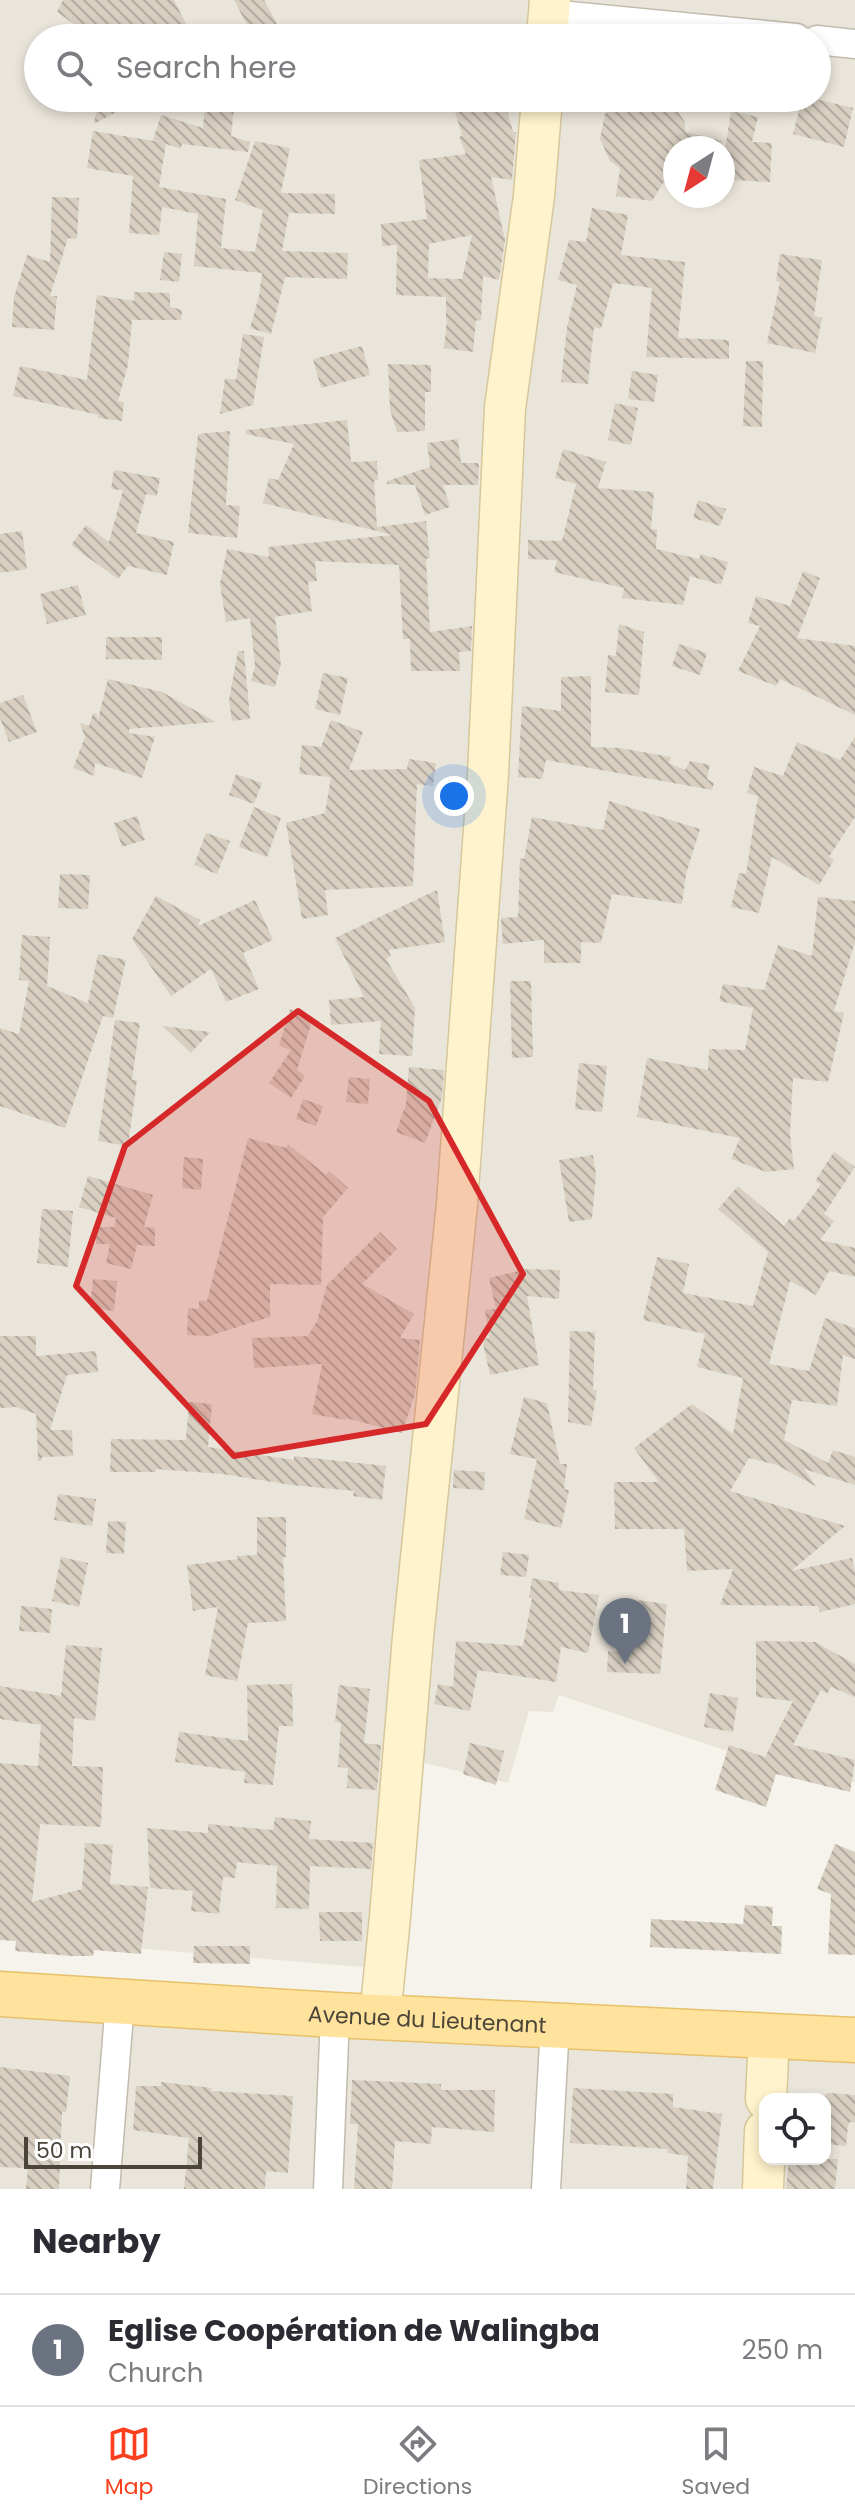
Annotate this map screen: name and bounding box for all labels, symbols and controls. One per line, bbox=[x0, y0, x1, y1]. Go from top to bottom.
search box bbox=[24, 24, 831, 112]
icon: search bbox=[52, 46, 96, 90]
text: Search here bbox=[116, 46, 297, 89]
north arrow bbox=[663, 136, 735, 208]
your location bbox=[434, 776, 474, 816]
pin: 1 bbox=[599, 1598, 651, 1664]
street label: Avenue du Lieutenant bbox=[307, 1998, 547, 2041]
map controls bbox=[759, 2093, 831, 2165]
button: locate bbox=[759, 2093, 831, 2165]
scale bar bbox=[24, 2133, 202, 2169]
text: 50 m bbox=[36, 2135, 92, 2166]
text: Nearby bbox=[32, 2217, 161, 2265]
text: Eglise Coopération de Walingba bbox=[108, 2309, 600, 2352]
text: 1 bbox=[53, 2332, 63, 2368]
text: 250 m bbox=[742, 2332, 823, 2368]
text: Church bbox=[108, 2355, 203, 2391]
tab: Map bbox=[105, 2422, 153, 2503]
tab: Directions bbox=[363, 2422, 472, 2503]
tab: Saved bbox=[682, 2422, 750, 2503]

